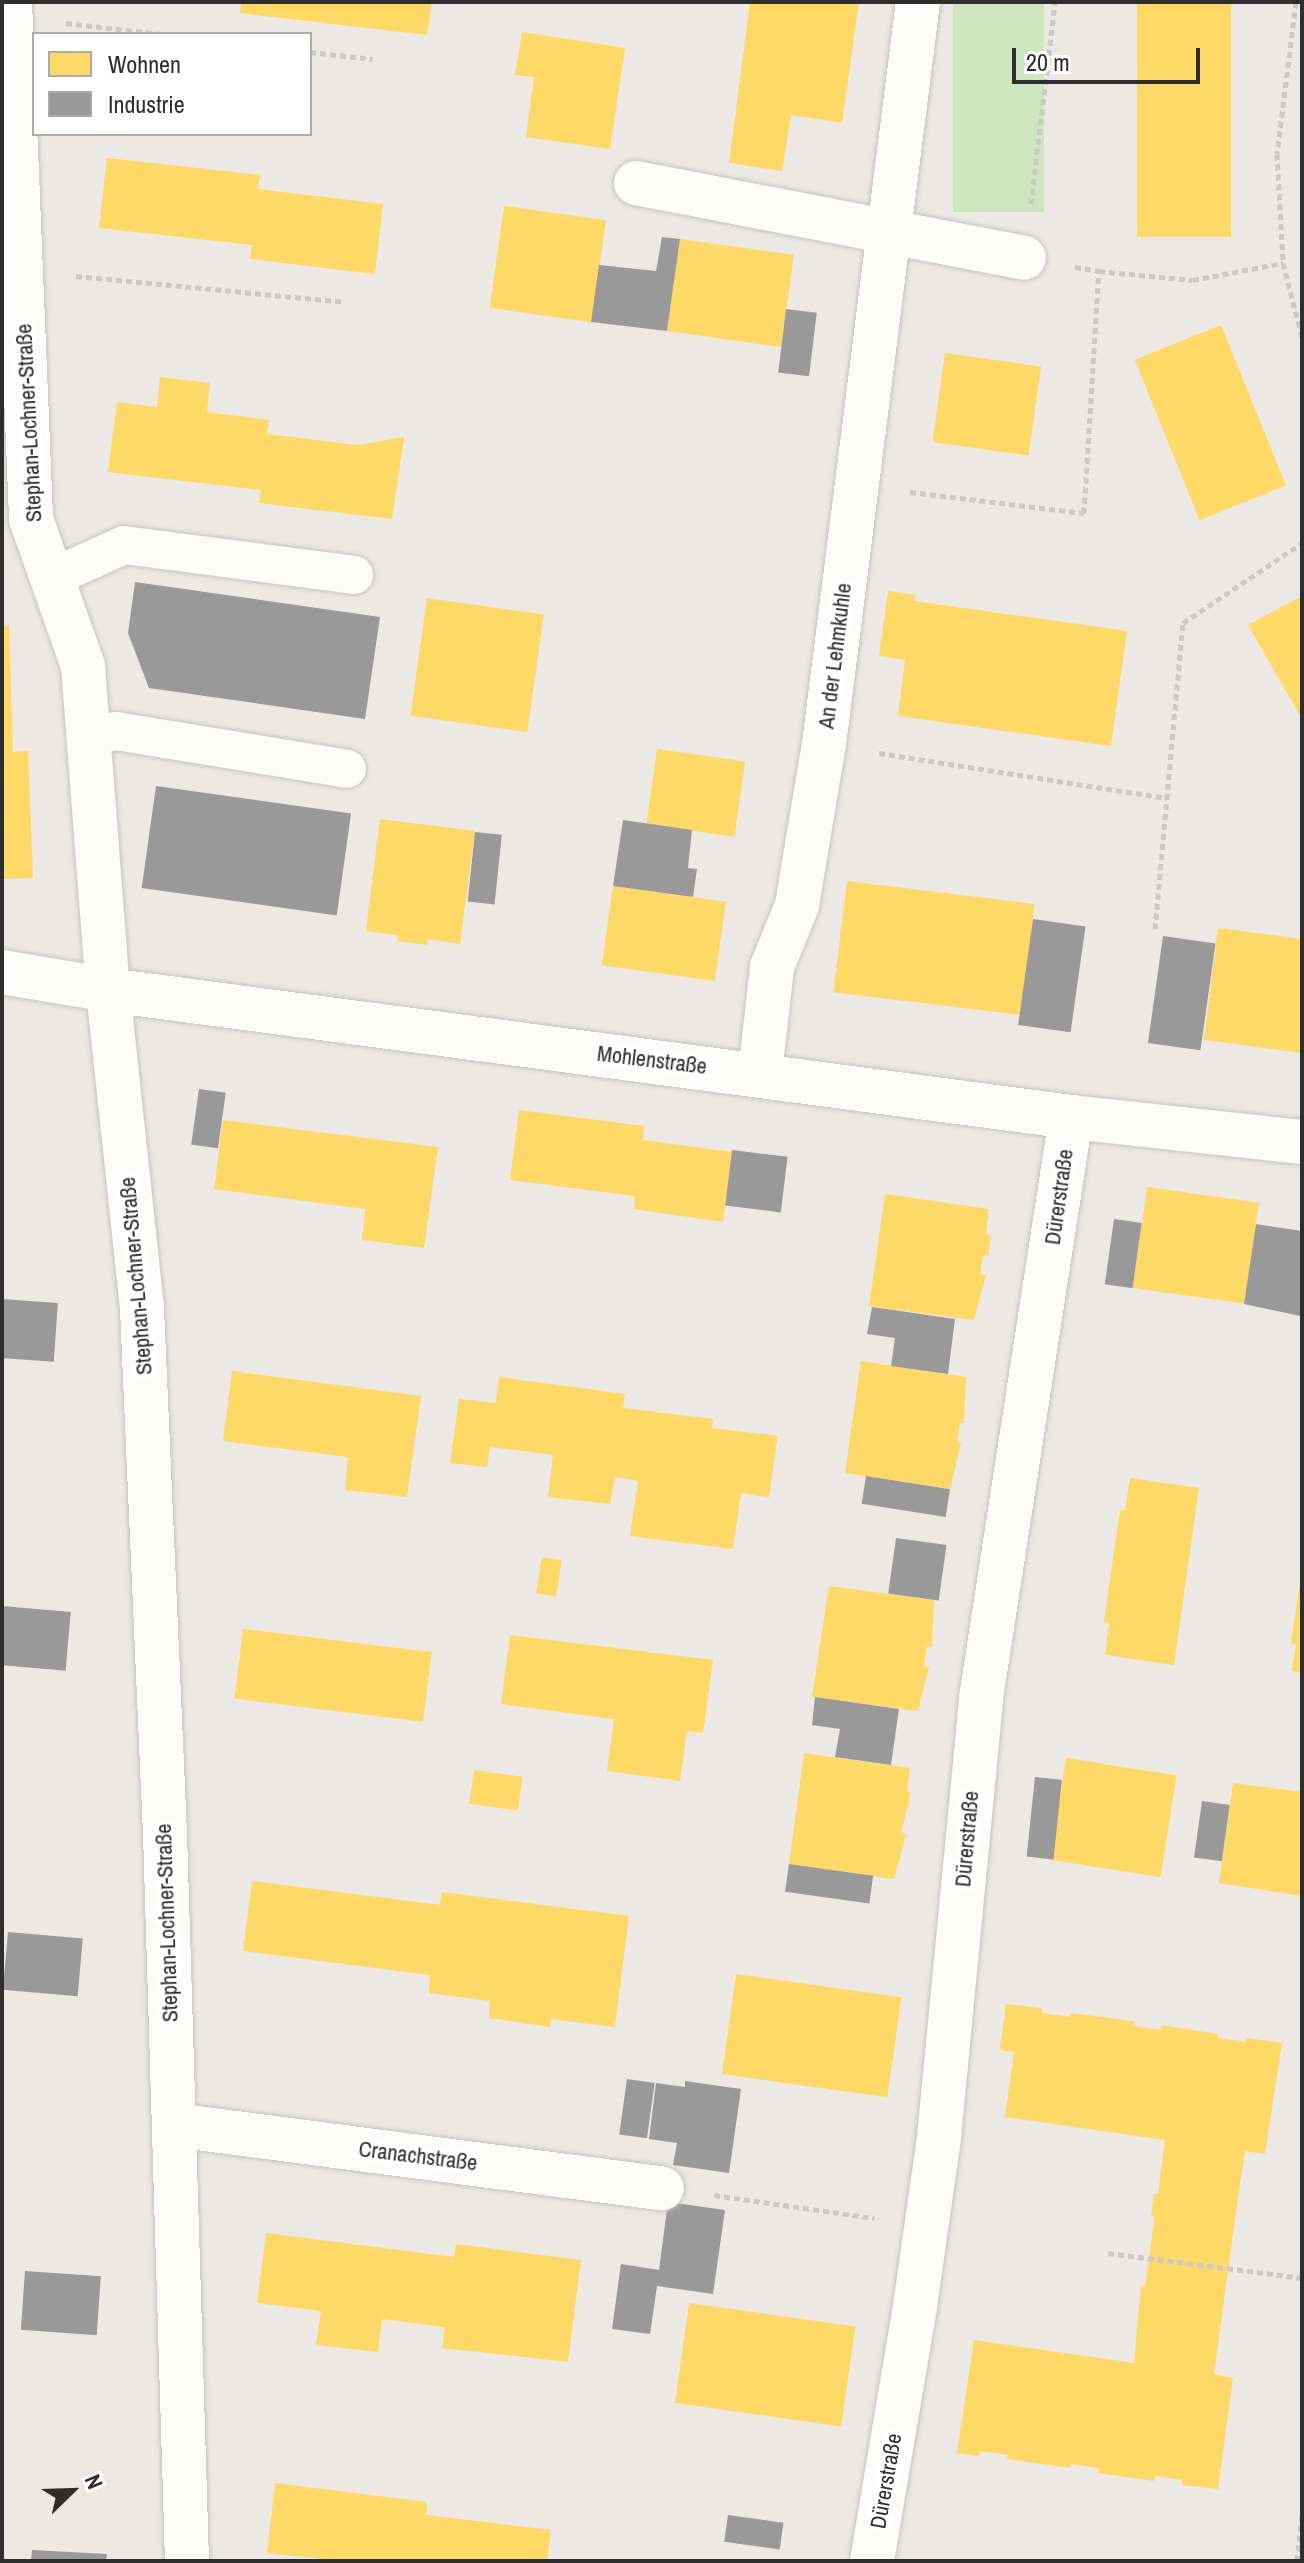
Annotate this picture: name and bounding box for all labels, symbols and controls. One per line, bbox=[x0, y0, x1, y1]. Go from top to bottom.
legend bbox=[32, 32, 312, 136]
scale bar bbox=[1016, 32, 1204, 82]
text: 20 m bbox=[1026, 46, 1070, 78]
text: Wohnen bbox=[108, 48, 181, 80]
text: Industrie bbox=[108, 88, 185, 120]
street label: Stephan-Lochner-Straße bbox=[11, 323, 47, 523]
street label: An der Lehmkuhle bbox=[813, 582, 857, 730]
street label: Mohlenstraße bbox=[596, 1040, 708, 1080]
street label: Dürerstraße bbox=[1039, 1148, 1079, 1246]
street label: Stephan-Lochner-Straße bbox=[114, 1176, 158, 1376]
street label: Dürerstraße bbox=[950, 1790, 984, 1888]
street label: Stephan-Lochner-Straße bbox=[150, 1823, 184, 2023]
street label: Cranachstraße bbox=[357, 2136, 479, 2176]
street label: Dürerstraße bbox=[865, 2431, 907, 2531]
north arrow bbox=[32, 2451, 112, 2531]
text: N bbox=[78, 2470, 110, 2493]

